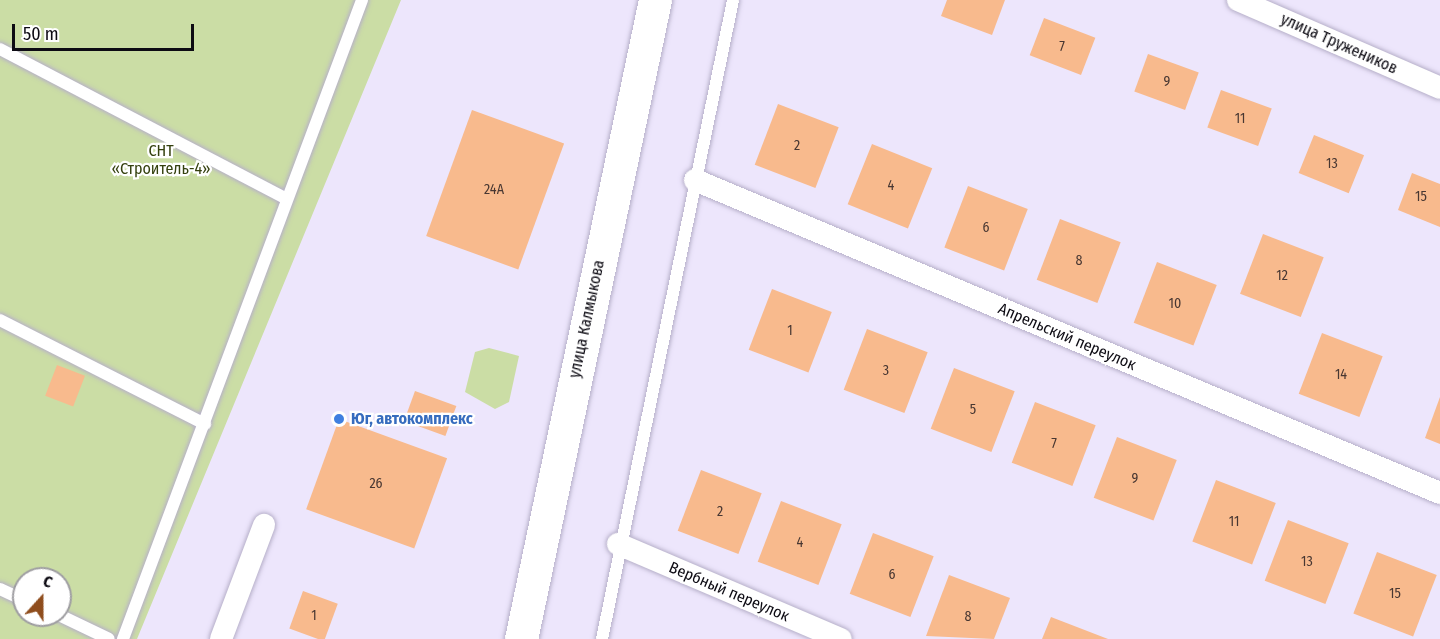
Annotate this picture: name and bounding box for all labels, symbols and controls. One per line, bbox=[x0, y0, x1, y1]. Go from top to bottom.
street label: улица Тружеников bbox=[1278, 10, 1400, 78]
scale bar bbox=[15, 12, 196, 50]
text: 50 m bbox=[23, 23, 59, 45]
house number: 7 bbox=[1059, 39, 1065, 55]
house number: 9 bbox=[1164, 74, 1170, 90]
house number: 11 bbox=[1235, 111, 1245, 127]
house number: 2 bbox=[794, 138, 800, 154]
park label: СНТ «Строитель-4» bbox=[111, 141, 211, 179]
house number: 13 bbox=[1326, 156, 1338, 172]
house number: 4 bbox=[888, 178, 894, 194]
house number: 24А bbox=[484, 182, 504, 198]
house number: 15 bbox=[1415, 189, 1427, 205]
house number: 6 bbox=[983, 220, 989, 236]
house number: 8 bbox=[1076, 253, 1082, 269]
street label: улица Калмыкова bbox=[565, 258, 609, 380]
house number: 12 bbox=[1276, 268, 1288, 284]
house number: 10 bbox=[1169, 296, 1181, 312]
street label: Апрельский переулок bbox=[995, 299, 1139, 375]
house number: 1 bbox=[787, 323, 793, 339]
house number: 3 bbox=[883, 363, 889, 379]
house number: 14 bbox=[1335, 367, 1347, 383]
house number: 5 bbox=[970, 402, 976, 418]
place label: Юг, автокомплекс bbox=[351, 409, 473, 429]
marker: Юг, автокомплекс bbox=[332, 412, 346, 426]
house number: 7 bbox=[1051, 436, 1057, 452]
house number: 9 bbox=[1132, 471, 1138, 487]
house number: 26 bbox=[369, 476, 383, 492]
house number: 2 bbox=[717, 504, 723, 520]
house number: 11 bbox=[1229, 514, 1239, 530]
house number: 4 bbox=[797, 535, 803, 551]
house number: 13 bbox=[1301, 554, 1313, 570]
street label: Вербный переулок bbox=[666, 558, 792, 626]
north arrow bbox=[12, 567, 72, 627]
house number: 6 bbox=[889, 567, 895, 583]
text: С bbox=[41, 571, 55, 592]
house number: 15 bbox=[1389, 586, 1401, 602]
house number: 1 bbox=[311, 608, 317, 624]
house number: 8 bbox=[965, 609, 971, 625]

